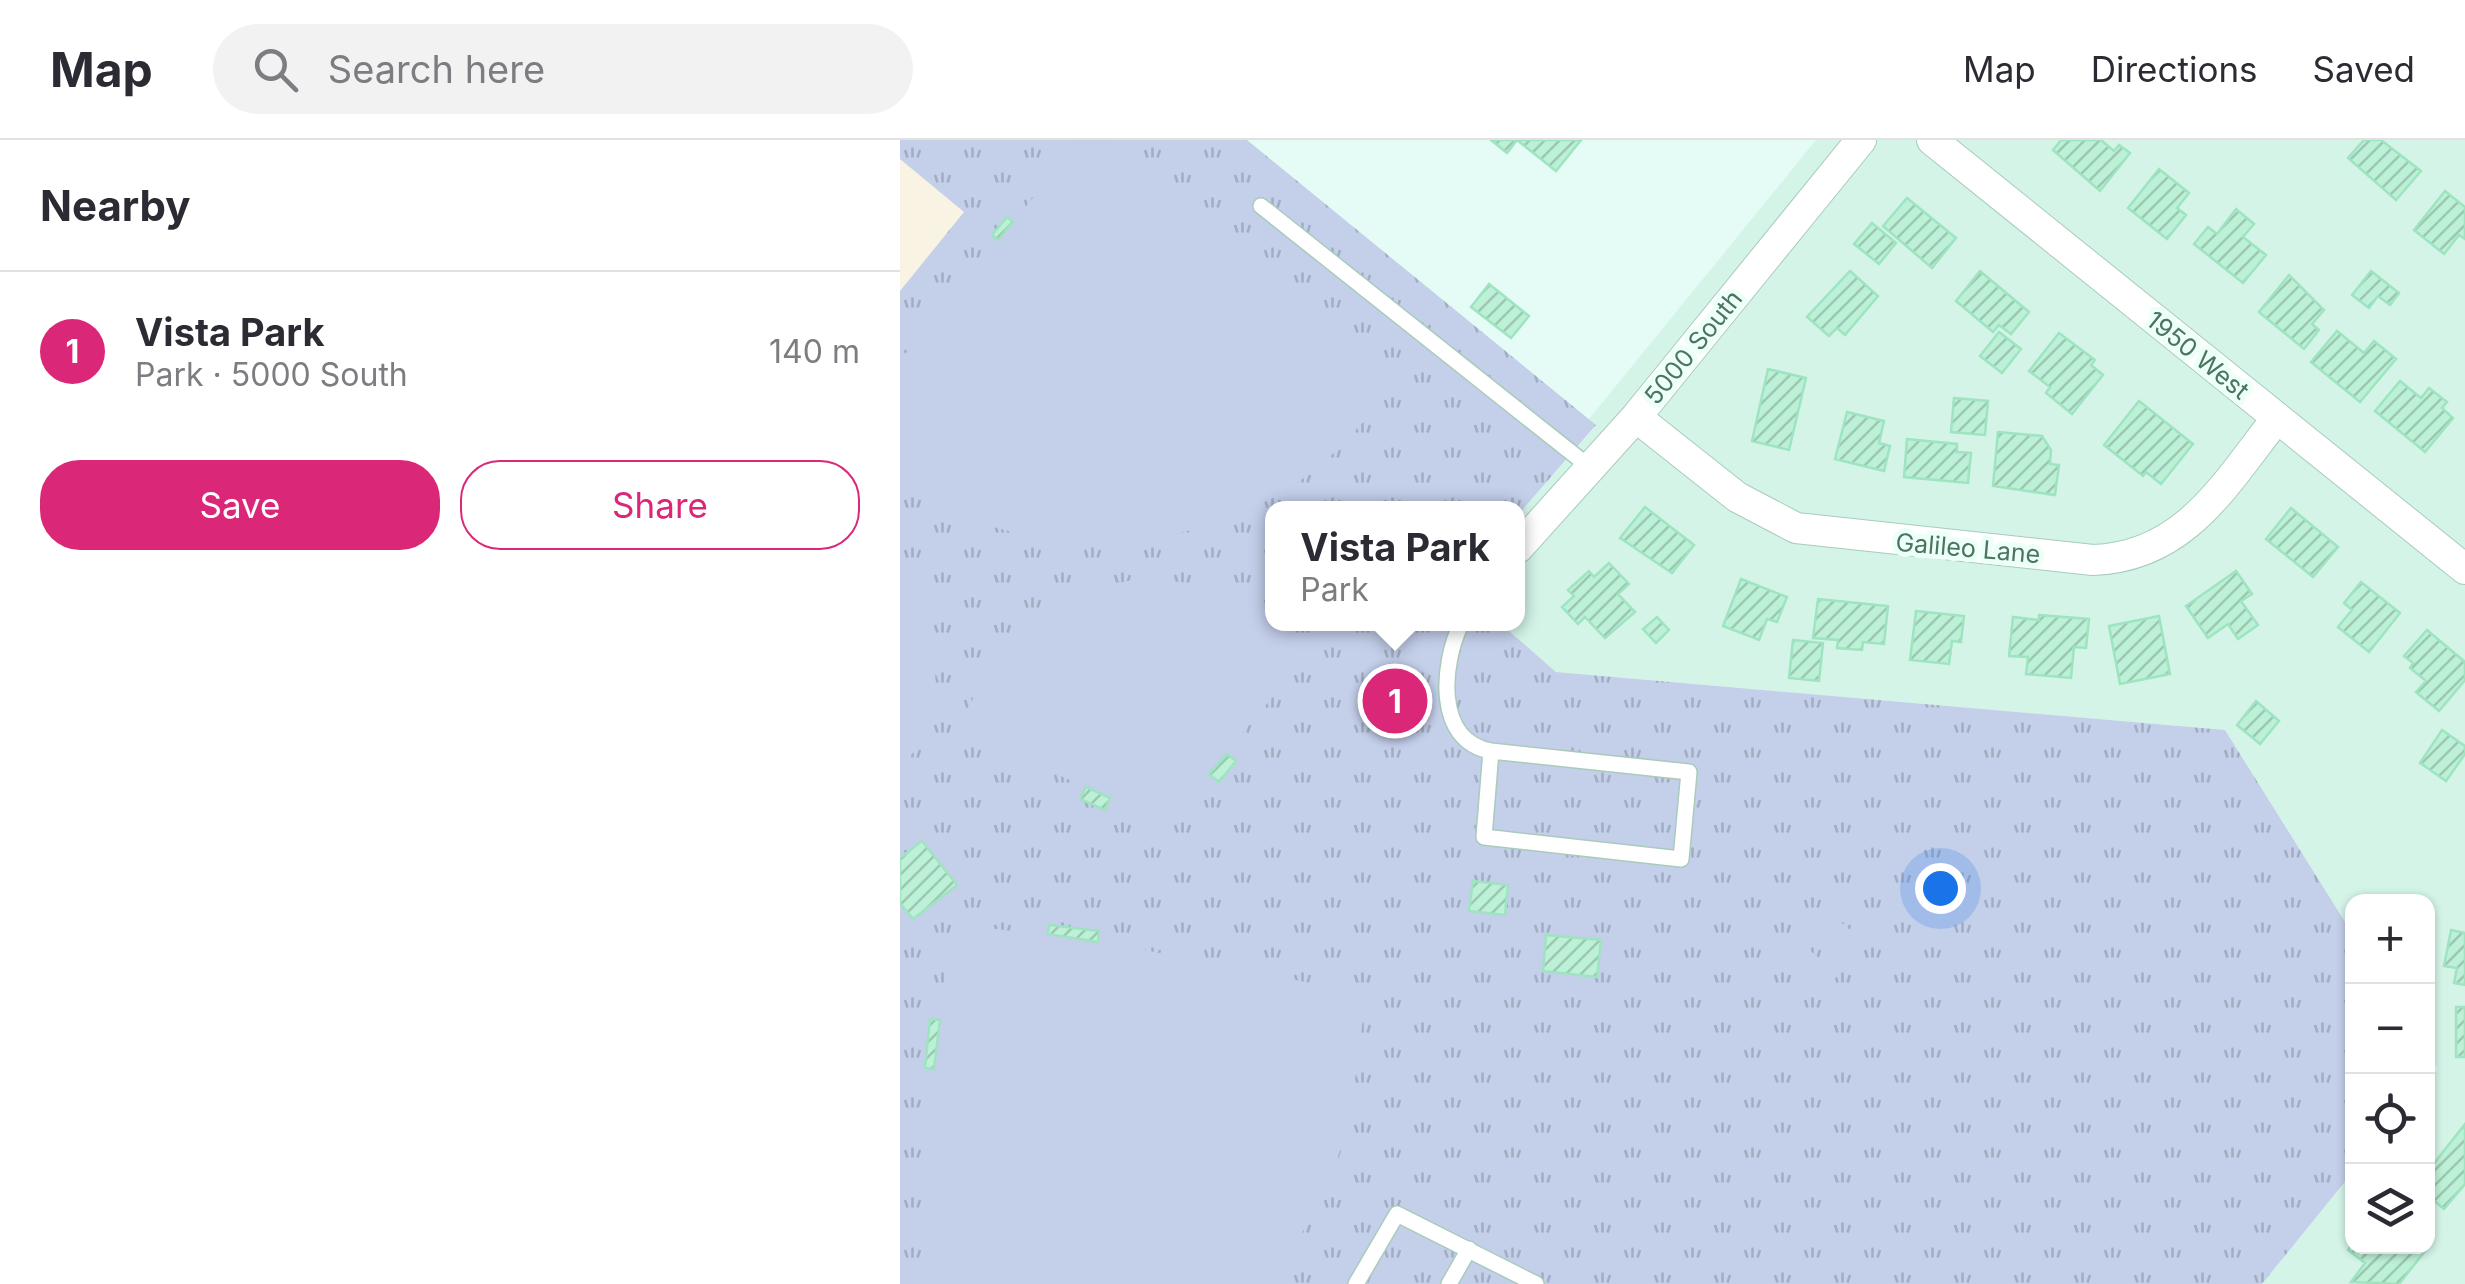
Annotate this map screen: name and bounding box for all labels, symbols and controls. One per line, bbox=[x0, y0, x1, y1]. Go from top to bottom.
search box bbox=[213, 24, 913, 114]
text: Map bbox=[50, 40, 153, 99]
icon: search bbox=[248, 42, 303, 97]
text: Search here bbox=[328, 46, 545, 92]
text: Map bbox=[1963, 48, 2036, 90]
text: Directions bbox=[2091, 48, 2258, 90]
text: Saved bbox=[2313, 48, 2415, 90]
text: Nearby bbox=[40, 180, 191, 231]
street label: 5000 South bbox=[1638, 284, 1748, 410]
street label: 1950 West bbox=[2141, 305, 2255, 405]
text: Vista Park bbox=[135, 309, 324, 355]
text: 1 bbox=[66, 332, 79, 371]
text: 140 m bbox=[769, 332, 860, 371]
text: Park · 5000 South bbox=[135, 355, 408, 394]
button: Save bbox=[40, 460, 440, 550]
button: Share bbox=[460, 460, 860, 550]
popup bbox=[1265, 501, 1525, 631]
text: Vista Park bbox=[1300, 524, 1490, 570]
street label: Galileo Lane bbox=[1894, 527, 2042, 569]
text: Park bbox=[1300, 570, 1369, 609]
pin: 1 bbox=[1362, 664, 1428, 738]
your location bbox=[1915, 863, 1966, 914]
map controls bbox=[2345, 894, 2435, 1254]
button: + bbox=[2345, 894, 2435, 984]
button: − bbox=[2345, 984, 2435, 1074]
button: locate bbox=[2345, 1074, 2435, 1164]
button: layers bbox=[2345, 1164, 2435, 1254]

